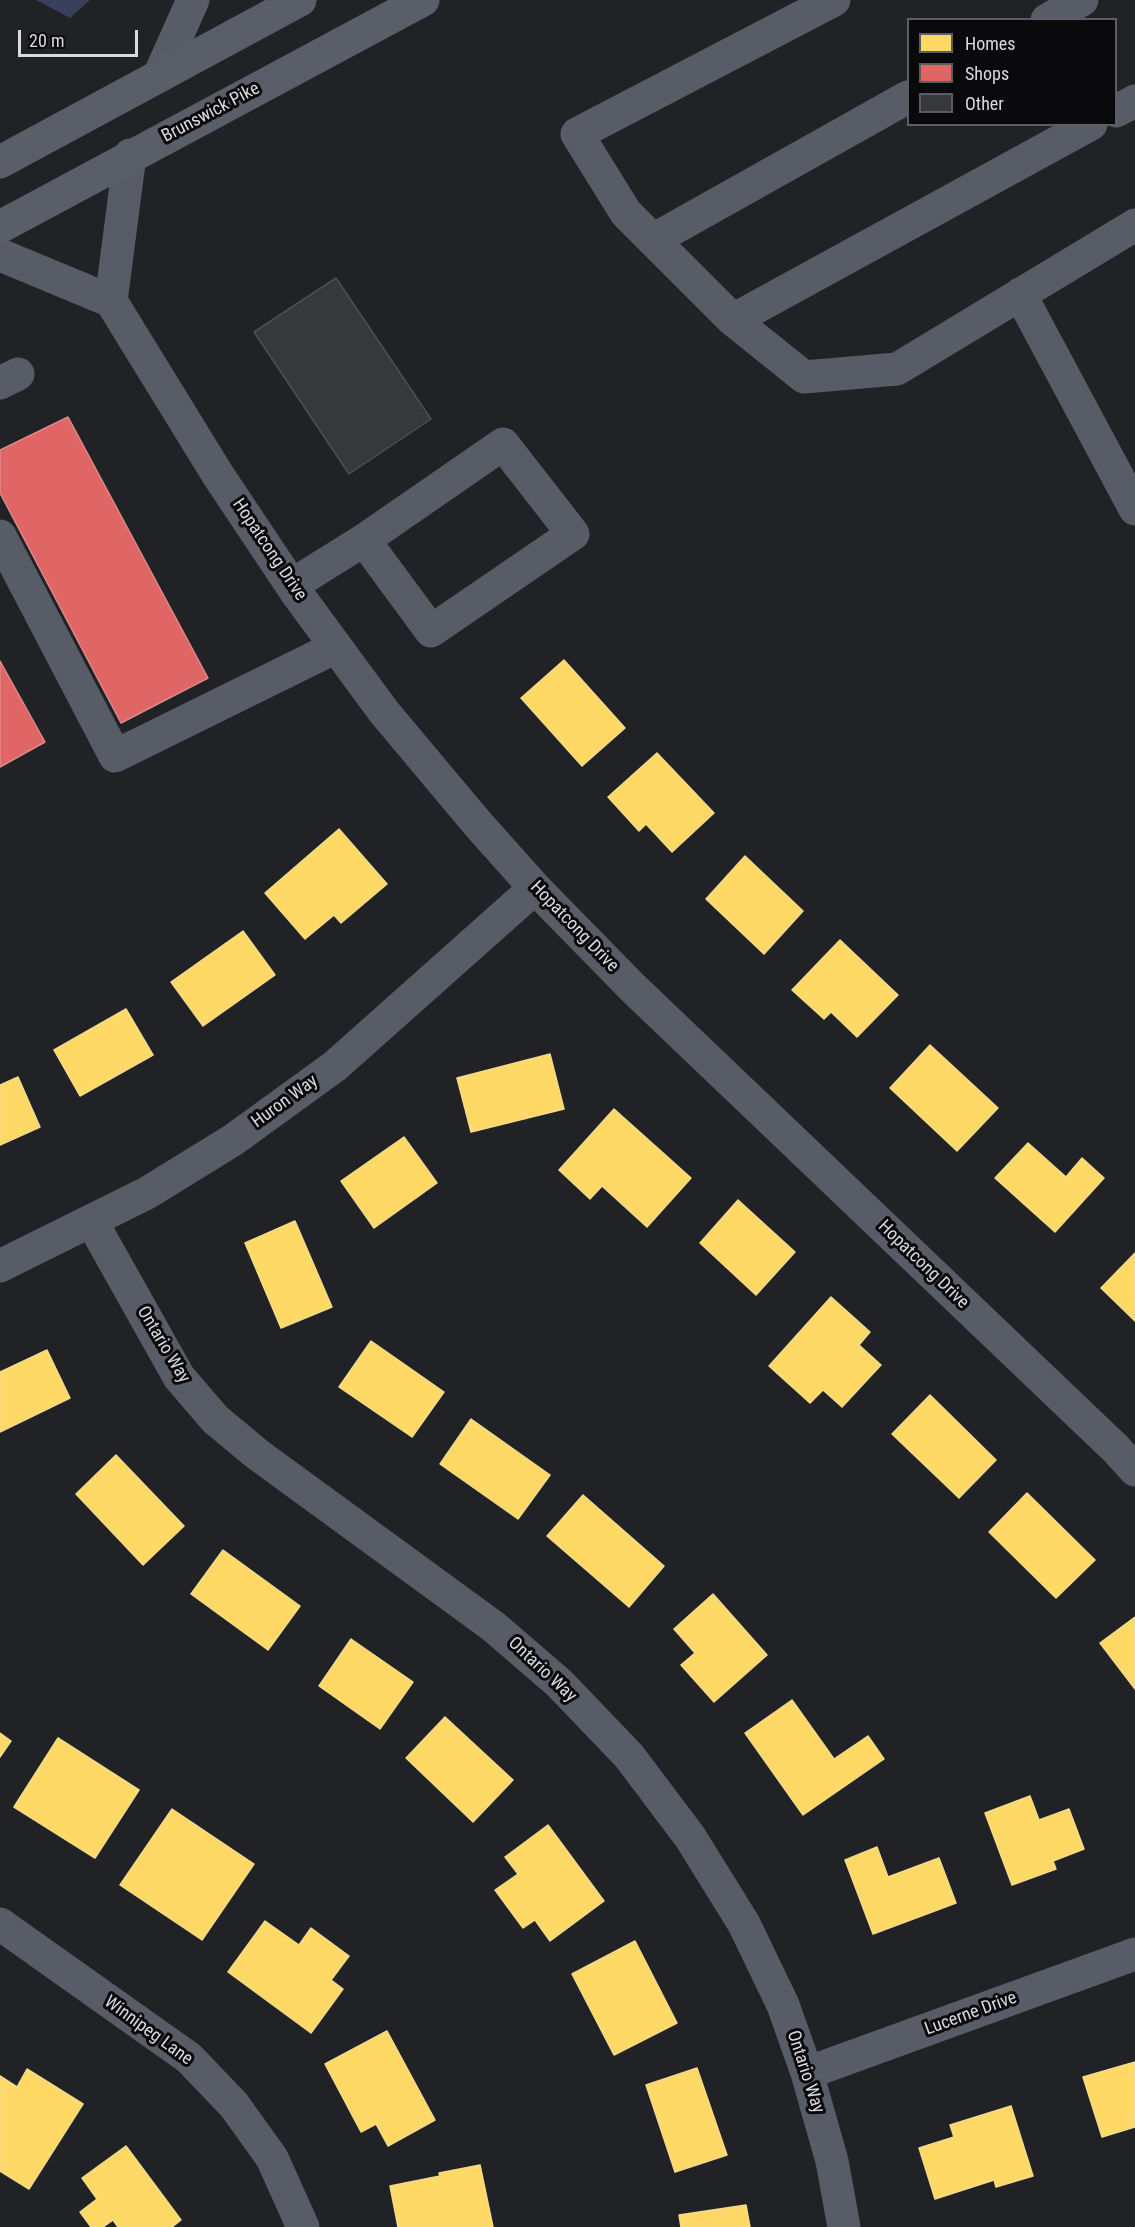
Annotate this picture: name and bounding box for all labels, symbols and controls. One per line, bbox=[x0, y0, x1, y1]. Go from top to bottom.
scale bar bbox=[21, 18, 141, 56]
legend bbox=[907, 18, 1117, 126]
text: 20 m bbox=[29, 30, 64, 51]
text: Homes bbox=[965, 33, 1015, 54]
text: Shops bbox=[965, 63, 1009, 84]
street label: Brunswick Pike bbox=[158, 78, 264, 148]
text: Other bbox=[965, 93, 1004, 114]
street label: Hopatcong Drive bbox=[227, 495, 311, 605]
street label: Hopatcong Drive bbox=[525, 877, 623, 977]
street label: Huron Way bbox=[248, 1071, 322, 1133]
street label: Hopatcong Drive bbox=[873, 1216, 973, 1314]
street label: Ontario Way bbox=[132, 1303, 194, 1387]
street label: Ontario Way bbox=[503, 1633, 581, 1707]
street label: Lucerne Drive bbox=[922, 1987, 1020, 2041]
street label: Winnipeg Lane bbox=[100, 1992, 196, 2070]
street label: Ontario Way bbox=[781, 2028, 829, 2116]

